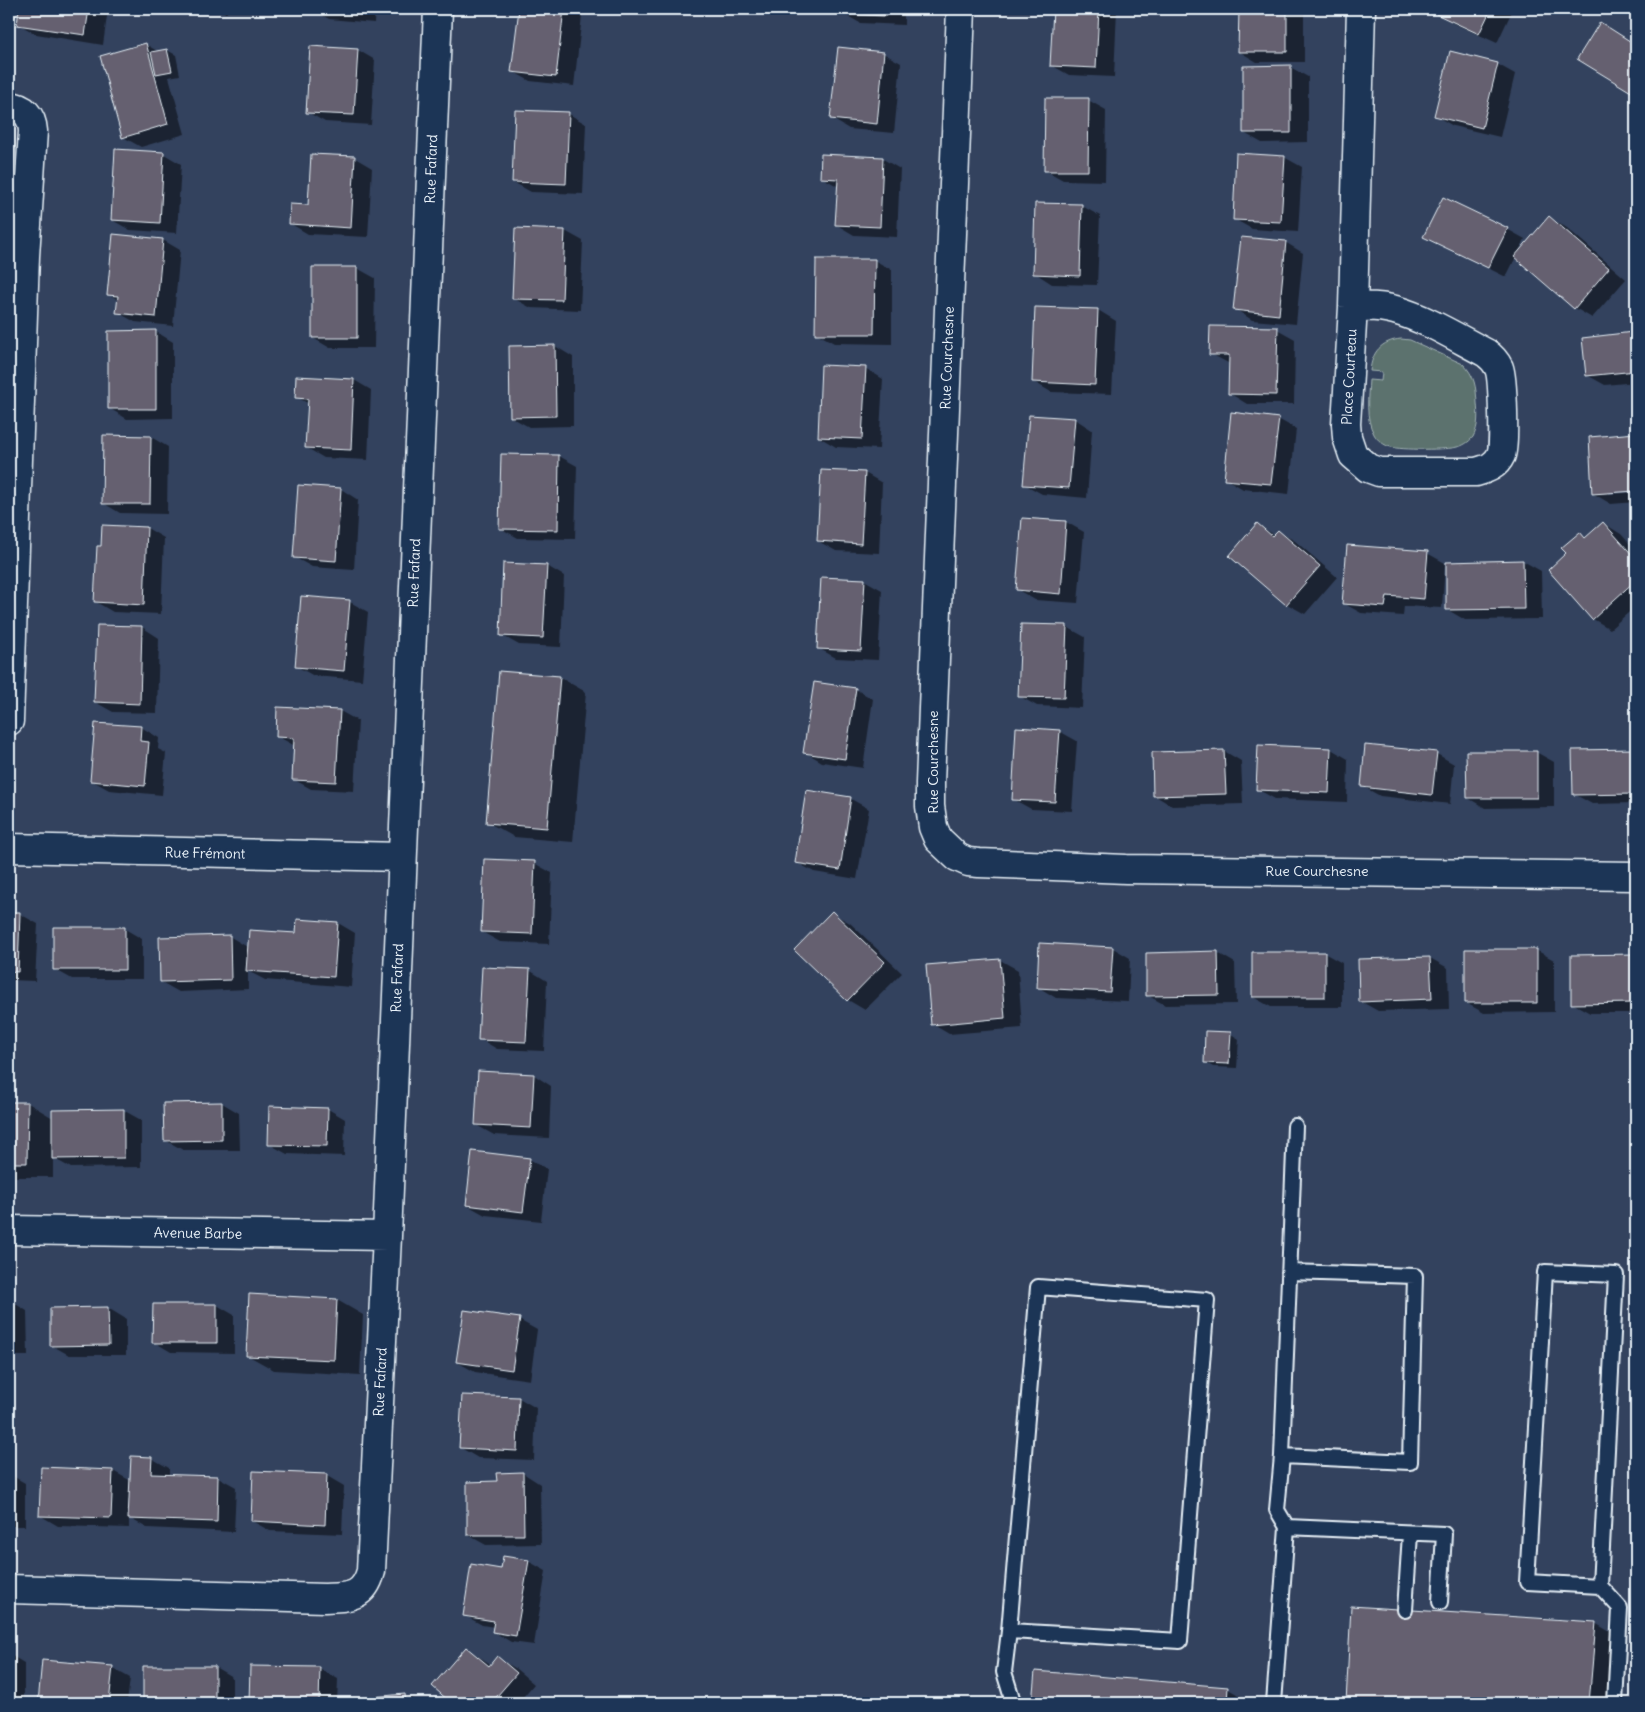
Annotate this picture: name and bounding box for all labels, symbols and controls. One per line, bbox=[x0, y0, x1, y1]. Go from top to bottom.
street label: Rue Fafard bbox=[421, 134, 441, 204]
street label: Rue Courchesne bbox=[936, 306, 958, 410]
street label: Place Courteau bbox=[1337, 328, 1361, 426]
street label: Rue Fafard bbox=[404, 538, 424, 608]
street label: Rue Courchesne bbox=[924, 710, 942, 814]
street label: Rue Frémont bbox=[164, 843, 246, 863]
street label: Rue Courchesne bbox=[1265, 862, 1369, 880]
street label: Rue Fafard bbox=[387, 943, 407, 1013]
street label: Avenue Barbe bbox=[154, 1223, 242, 1243]
street label: Rue Fafard bbox=[369, 1347, 391, 1417]

